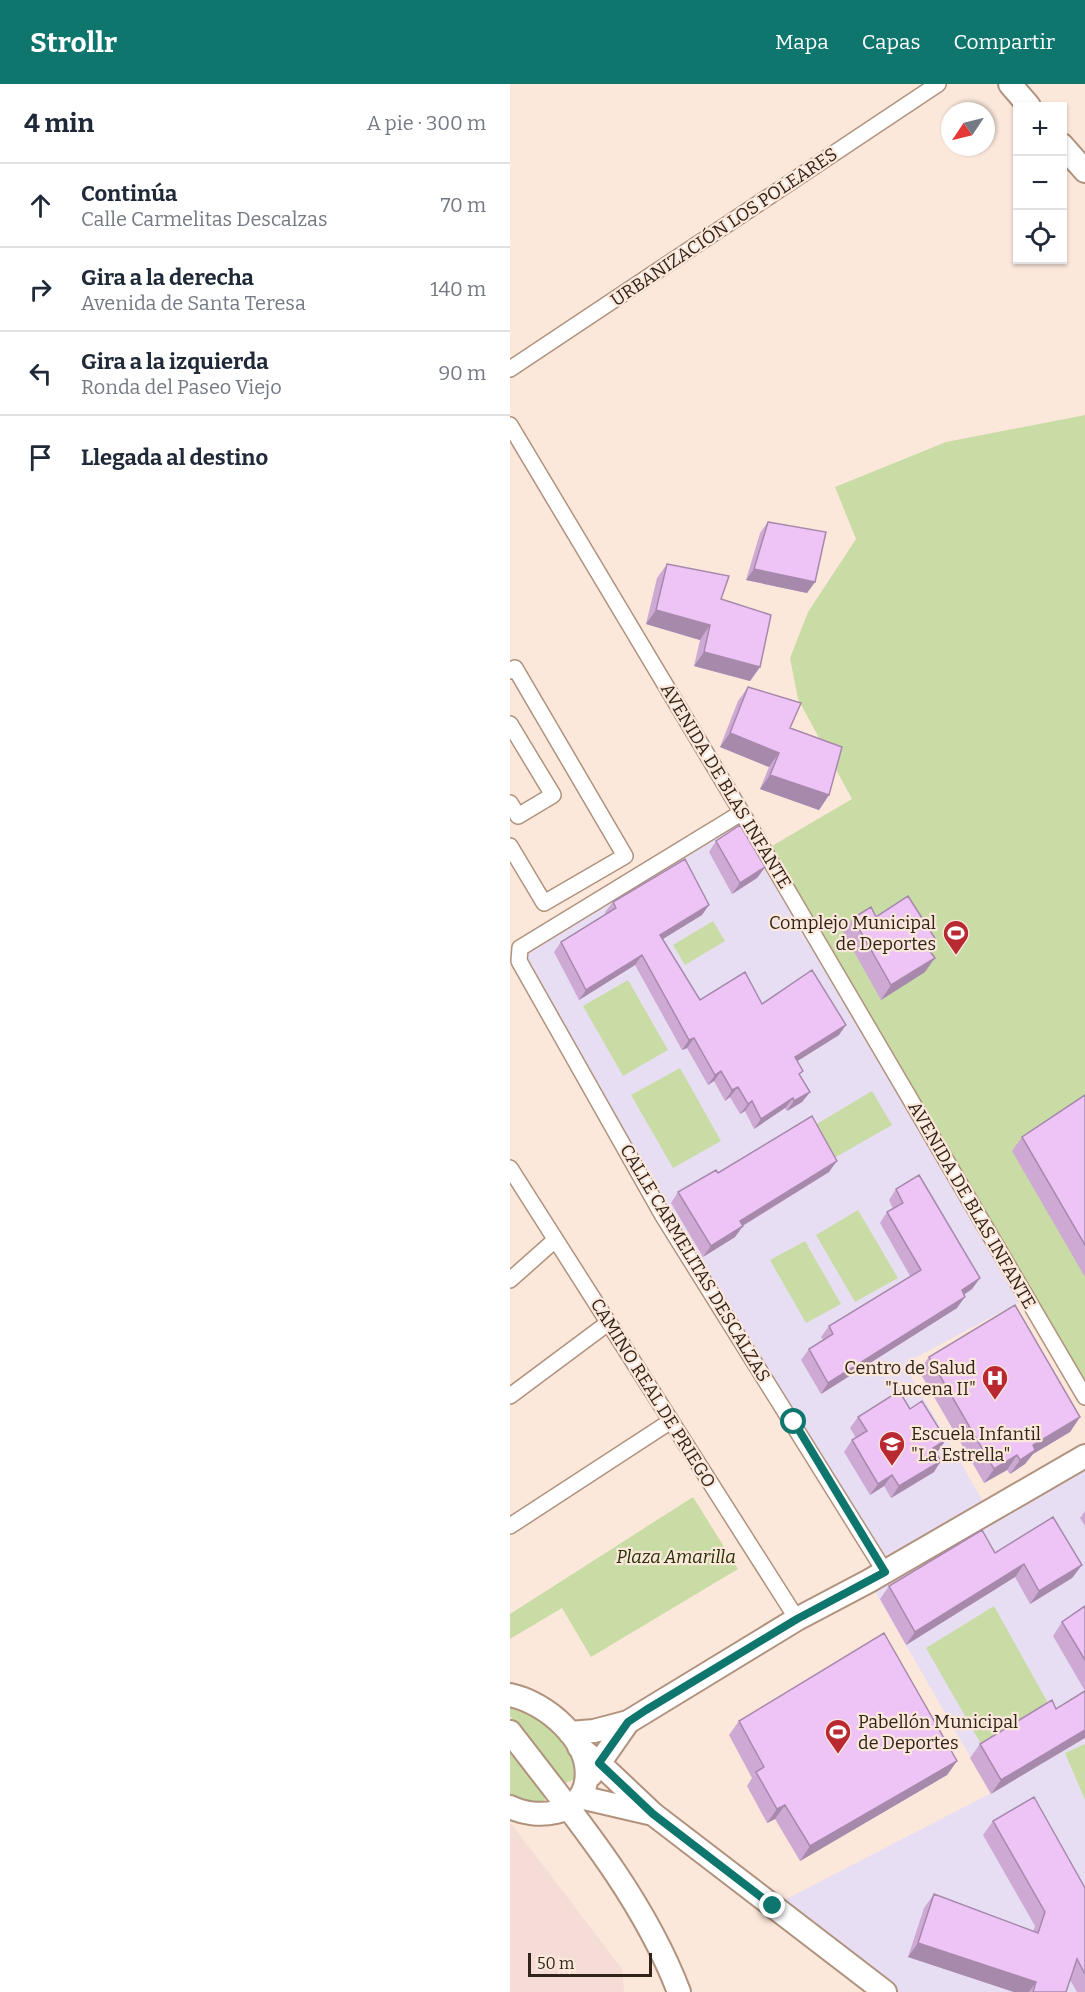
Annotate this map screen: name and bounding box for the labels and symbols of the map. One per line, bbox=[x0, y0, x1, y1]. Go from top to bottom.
north arrow bbox=[941, 102, 995, 156]
street label: URBANIZACIÓN LOS POLEARES bbox=[607, 143, 841, 311]
street label: AVENIDA DE BLAS INFANTE bbox=[656, 679, 796, 893]
place label: Complejo Municipal de Deportes bbox=[769, 912, 936, 955]
sports icon: Complejo Municipal de Deportes bbox=[941, 918, 971, 956]
street label: AVENIDA DE BLAS INFANTE bbox=[904, 1097, 1040, 1313]
street label: CALLE CARMELITAS DESCALZAS bbox=[615, 1140, 775, 1386]
street label: CAMINO REAL DE PRIEGO bbox=[586, 1294, 720, 1492]
place label: Centro de Salud "Lucena II" bbox=[844, 1357, 976, 1400]
hospital icon: Centro de Salud "Lucena II" bbox=[980, 1363, 1010, 1401]
route start bbox=[780, 1408, 806, 1434]
place label: Escuela Infantil "La Estrella" bbox=[911, 1423, 1041, 1466]
school or university icon: Escuela Infantil "La Estrella" bbox=[877, 1429, 907, 1467]
park label: Plaza Amarilla bbox=[616, 1546, 736, 1568]
place label: Pabellón Municipal de Deportes bbox=[858, 1711, 1018, 1754]
sports icon: Pabellón Municipal de Deportes bbox=[823, 1717, 853, 1755]
route end bbox=[759, 1892, 785, 1918]
scale bar bbox=[528, 1950, 652, 1978]

